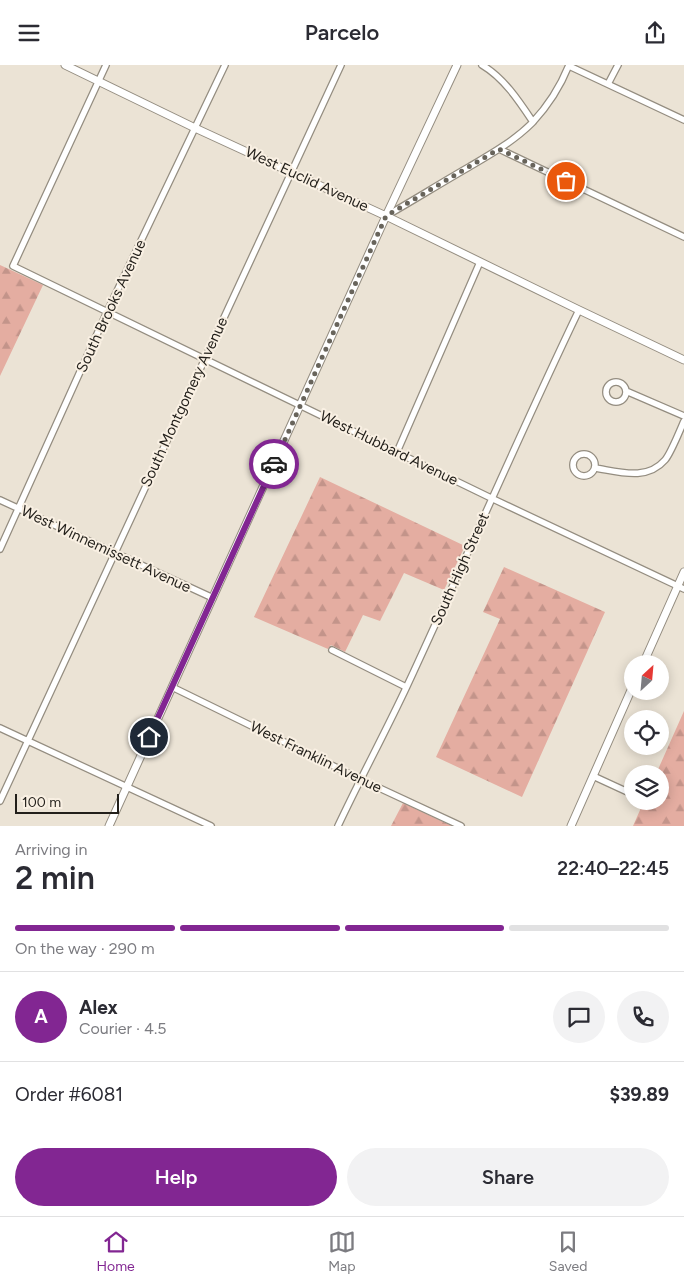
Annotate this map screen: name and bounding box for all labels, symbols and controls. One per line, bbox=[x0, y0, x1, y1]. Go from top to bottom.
icon: menu bbox=[15, 19, 43, 47]
text: Parcelo bbox=[305, 19, 379, 46]
icon: share bbox=[641, 19, 669, 47]
street label: West Euclid Avenue bbox=[243, 143, 371, 215]
pin bbox=[545, 160, 587, 202]
icon: bag bbox=[552, 167, 580, 195]
street label: South Brooks Avenue bbox=[72, 237, 150, 375]
street label: South Montgomery Avenue bbox=[137, 314, 231, 490]
street label: West Hubbard Avenue bbox=[317, 407, 461, 489]
courier bbox=[249, 439, 299, 489]
icon: car bbox=[260, 450, 288, 478]
street label: West Winnemissett Avenue bbox=[18, 502, 194, 596]
street label: South High Street bbox=[427, 509, 493, 628]
north arrow bbox=[624, 655, 669, 700]
map controls bbox=[624, 655, 669, 810]
button: locate bbox=[624, 710, 669, 755]
pin bbox=[128, 716, 170, 758]
street label: West Franklin Avenue bbox=[247, 717, 385, 797]
icon: home bbox=[135, 723, 163, 751]
button: layers bbox=[624, 765, 669, 810]
scale bar bbox=[15, 791, 119, 814]
text: 100 m bbox=[22, 794, 61, 811]
text: Arriving in bbox=[15, 840, 87, 859]
text: 22:40–22:45 bbox=[557, 857, 669, 880]
text: 2 min bbox=[15, 859, 95, 897]
text: On the way · 290 m bbox=[15, 939, 155, 958]
button: chat bbox=[553, 991, 605, 1043]
button: phone bbox=[617, 991, 669, 1043]
text: Alex bbox=[79, 996, 118, 1019]
text: A bbox=[34, 1005, 48, 1028]
text: Courier · 4.5 bbox=[79, 1019, 166, 1038]
text: Order #6081 bbox=[15, 1083, 123, 1106]
text: $39.89 bbox=[610, 1083, 669, 1106]
button: Help bbox=[15, 1148, 337, 1206]
button: Share bbox=[347, 1148, 669, 1206]
tab: Home bbox=[97, 1228, 135, 1275]
tab: Map bbox=[328, 1228, 356, 1275]
tab: Saved bbox=[549, 1228, 587, 1275]

